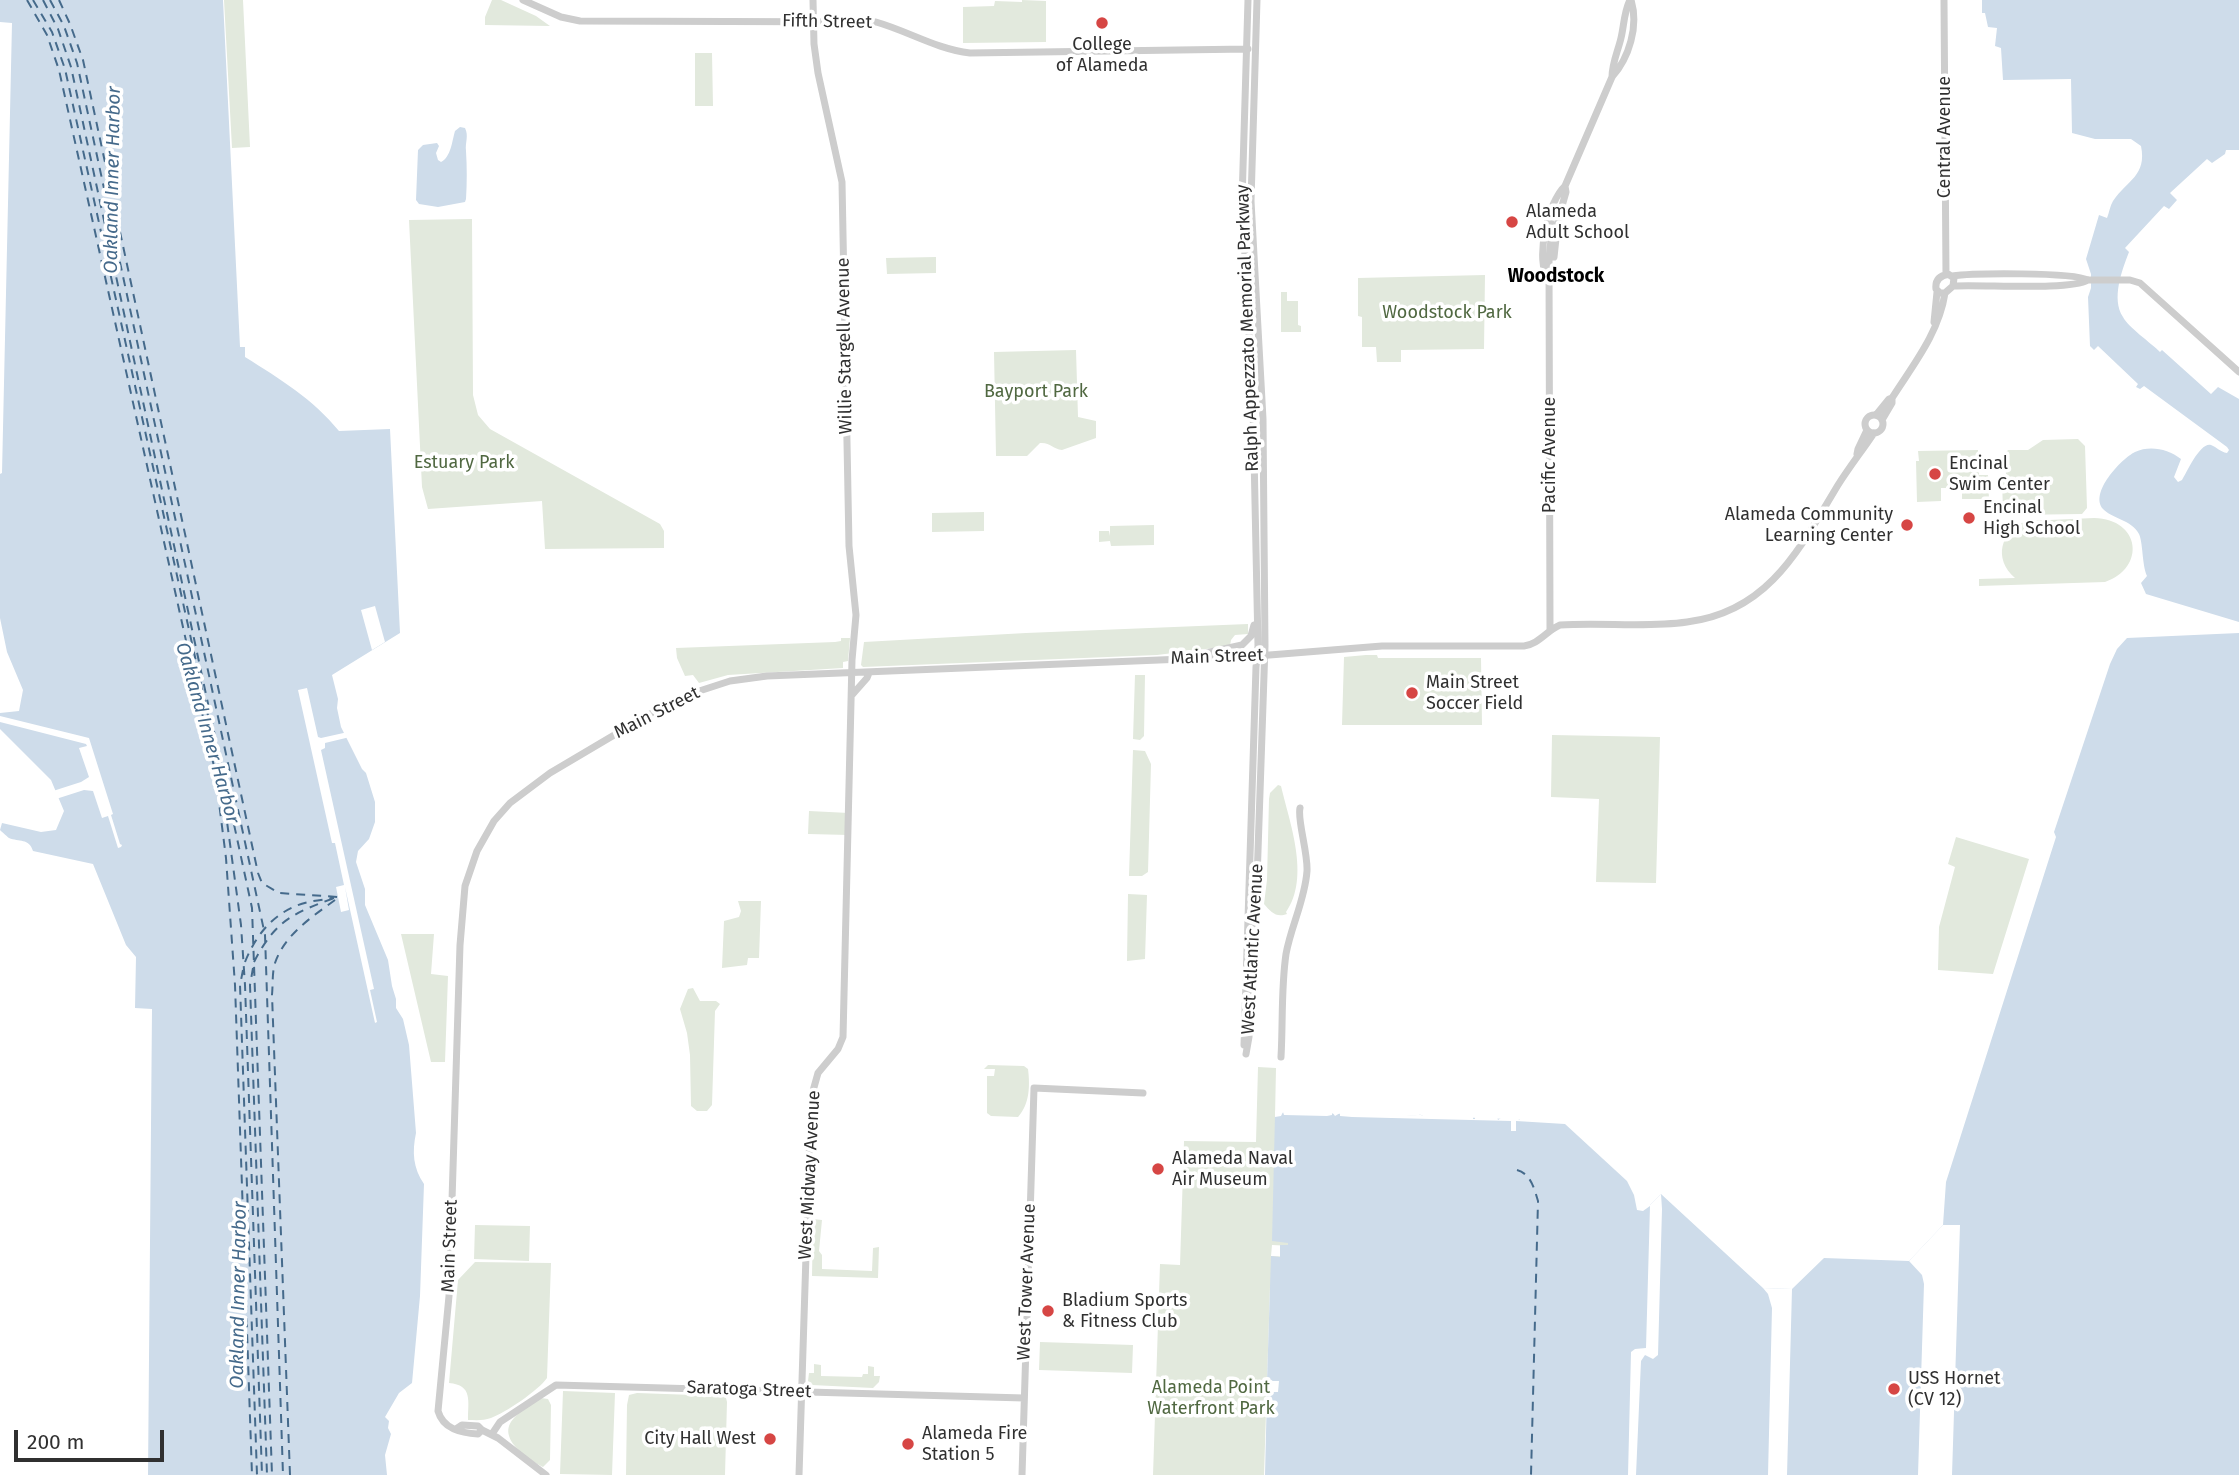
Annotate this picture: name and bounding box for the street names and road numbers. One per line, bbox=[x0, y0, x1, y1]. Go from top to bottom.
street label: Fifth Street bbox=[782, 10, 872, 34]
street label: Central Avenue bbox=[1934, 76, 1956, 198]
street label: Ralph Appezzato Memorial Parkway bbox=[1232, 184, 1264, 472]
street label: Willie Stargell Avenue bbox=[833, 257, 857, 435]
street label: Pacific Avenue bbox=[1539, 397, 1561, 513]
street label: Main Street bbox=[1170, 645, 1264, 669]
street label: Main Street bbox=[611, 682, 703, 744]
street label: West Atlantic Avenue bbox=[1238, 863, 1268, 1035]
street label: West Midway Avenue bbox=[795, 1090, 825, 1260]
street label: Main Street bbox=[438, 1199, 462, 1293]
street label: West Tower Avenue bbox=[1013, 1203, 1041, 1361]
street label: Saratoga Street bbox=[686, 1377, 812, 1403]

